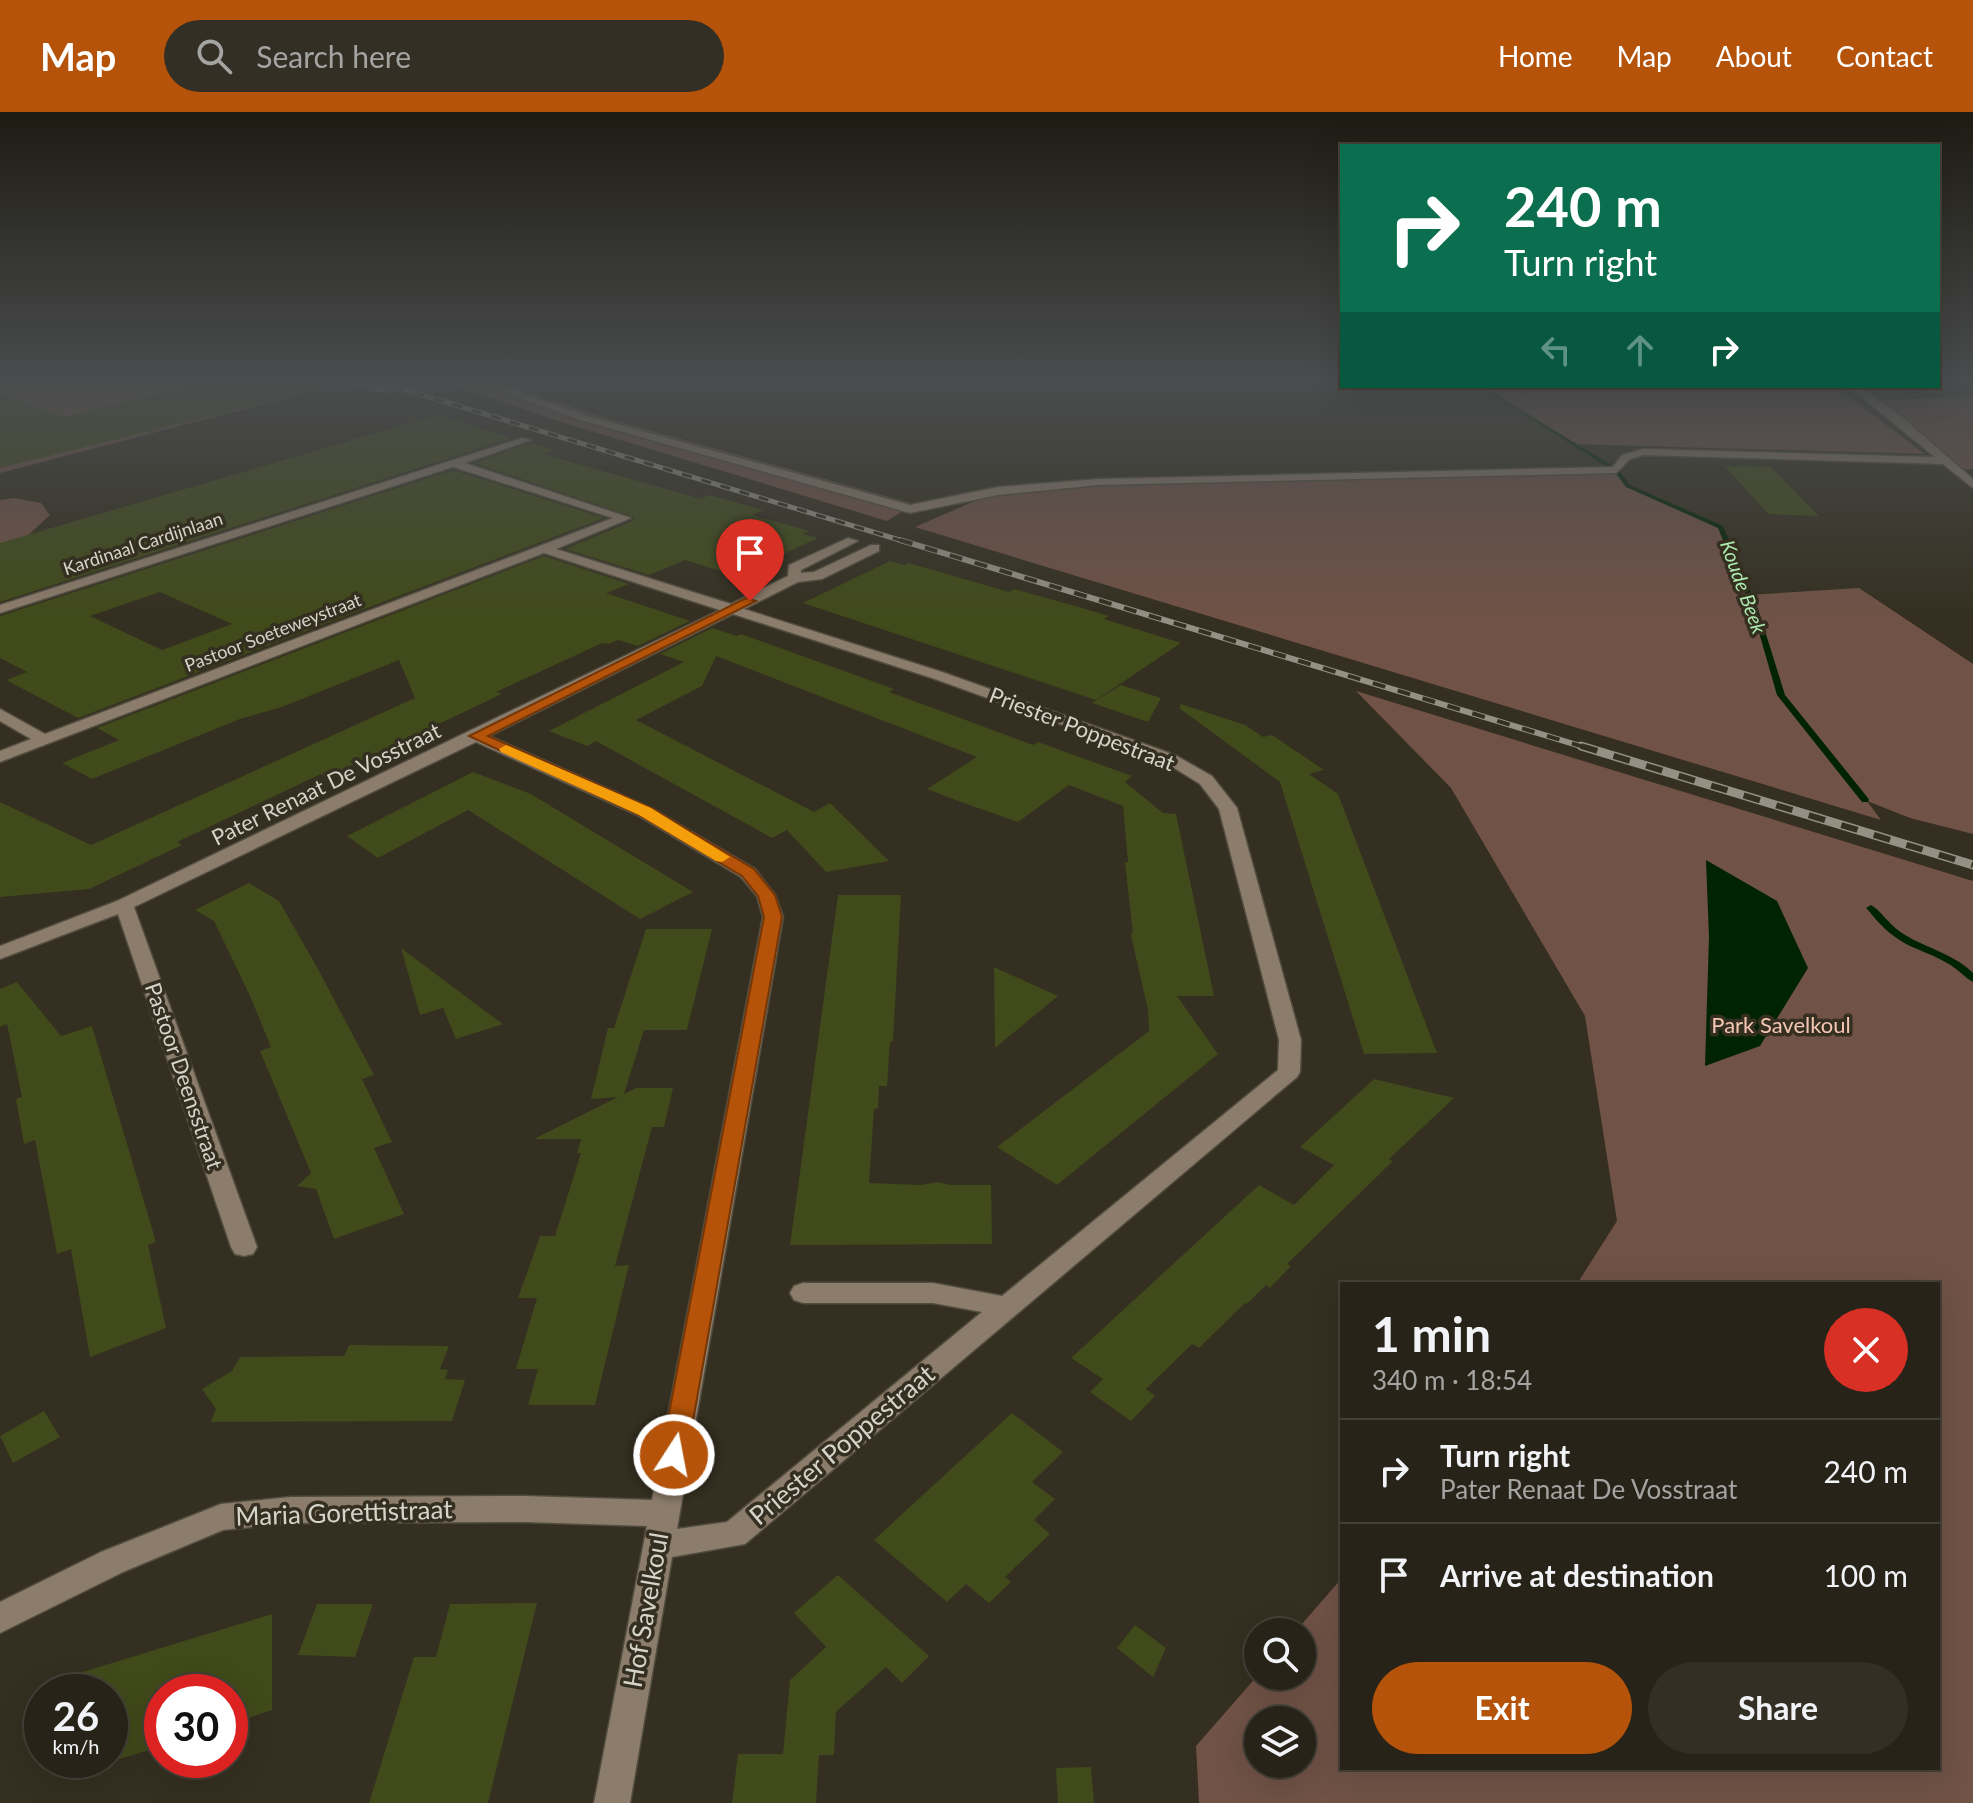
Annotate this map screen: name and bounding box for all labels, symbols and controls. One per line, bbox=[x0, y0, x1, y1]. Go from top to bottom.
search box bbox=[164, 20, 724, 92]
text: Map bbox=[40, 33, 116, 79]
icon: search bbox=[192, 34, 236, 78]
text: Search here bbox=[256, 38, 411, 74]
text: Home bbox=[1498, 39, 1573, 73]
text: Map bbox=[1617, 39, 1672, 73]
text: About bbox=[1716, 39, 1792, 73]
text: Contact bbox=[1836, 39, 1933, 73]
text: 240 m bbox=[1504, 172, 1662, 239]
icon: right bbox=[1372, 176, 1476, 280]
text: Turn right bbox=[1504, 240, 1657, 284]
icon: left bbox=[1534, 328, 1578, 372]
icon: ahead bbox=[1618, 328, 1662, 372]
icon: right bbox=[1702, 328, 1746, 372]
street label: Kardinaal Cardijnlaan bbox=[60, 507, 225, 579]
pin bbox=[716, 519, 784, 601]
icon: arrive bbox=[728, 531, 772, 575]
water label: Koude Beek bbox=[1716, 537, 1772, 637]
street label: Pastoor Soeteweystraat bbox=[181, 588, 365, 676]
street label: Priester Poppestraat bbox=[986, 681, 1179, 776]
street label: Pater Renaat De Vosstraat bbox=[207, 716, 445, 851]
street label: Pastoor Deensstraat bbox=[140, 979, 229, 1173]
park label: Park Savelkoul bbox=[1711, 1011, 1851, 1038]
text: 1 min bbox=[1372, 1305, 1491, 1362]
button: close bbox=[1824, 1308, 1908, 1392]
street label: Priester Poppestraat bbox=[742, 1357, 941, 1531]
text: 340 m · 18:54 bbox=[1372, 1364, 1532, 1396]
position arrow bbox=[632, 1413, 716, 1497]
text: Turn right bbox=[1440, 1437, 1570, 1473]
icon: right bbox=[1372, 1449, 1416, 1493]
text: 240 m bbox=[1823, 1453, 1908, 1489]
text: Pater Renaat De Vosstraat bbox=[1440, 1473, 1737, 1505]
street label: Maria Gorettistraat bbox=[235, 1492, 454, 1532]
street label: Hof Savelkoul bbox=[616, 1530, 674, 1690]
icon: arrive bbox=[1372, 1553, 1416, 1597]
text: Arrive at destination bbox=[1440, 1557, 1714, 1593]
text: 100 m bbox=[1823, 1557, 1908, 1593]
map controls bbox=[1244, 1618, 1316, 1778]
button: search bbox=[1244, 1618, 1316, 1690]
button: Exit bbox=[1372, 1662, 1632, 1754]
button: Share bbox=[1648, 1662, 1908, 1754]
speed limit sign: 30 bbox=[144, 1674, 248, 1778]
text: 26 bbox=[53, 1692, 99, 1740]
button: layers bbox=[1244, 1706, 1316, 1778]
text: km/h bbox=[53, 1734, 99, 1758]

